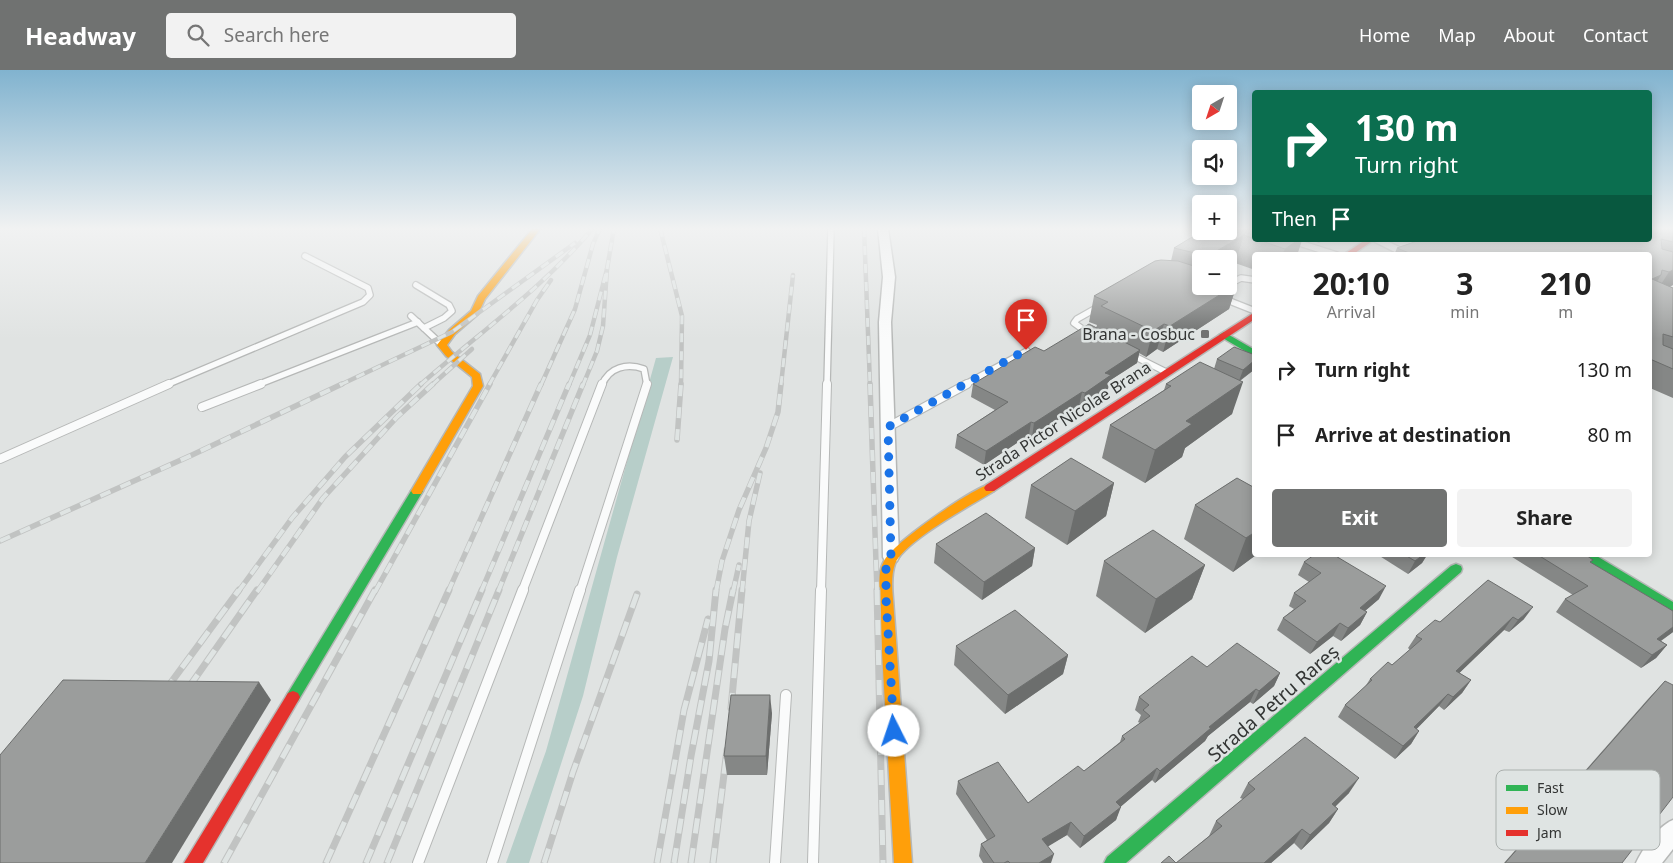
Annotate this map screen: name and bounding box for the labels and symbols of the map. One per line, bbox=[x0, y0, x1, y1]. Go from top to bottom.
north arrow bbox=[1192, 85, 1238, 130]
pin bbox=[1005, 299, 1047, 350]
place label: Brana - Cosbuc bbox=[1082, 323, 1195, 345]
marker: Brana - Cosbuc bbox=[1199, 328, 1211, 340]
street label: Strada Pictor Nicolae Brana bbox=[971, 356, 1155, 486]
street label: Strada Petru Rareș bbox=[1202, 639, 1344, 767]
position arrow bbox=[867, 704, 919, 756]
legend bbox=[1496, 770, 1660, 850]
text: Fast bbox=[1537, 778, 1564, 797]
text: Slow bbox=[1537, 800, 1568, 819]
text: Jam bbox=[1535, 823, 1562, 842]

